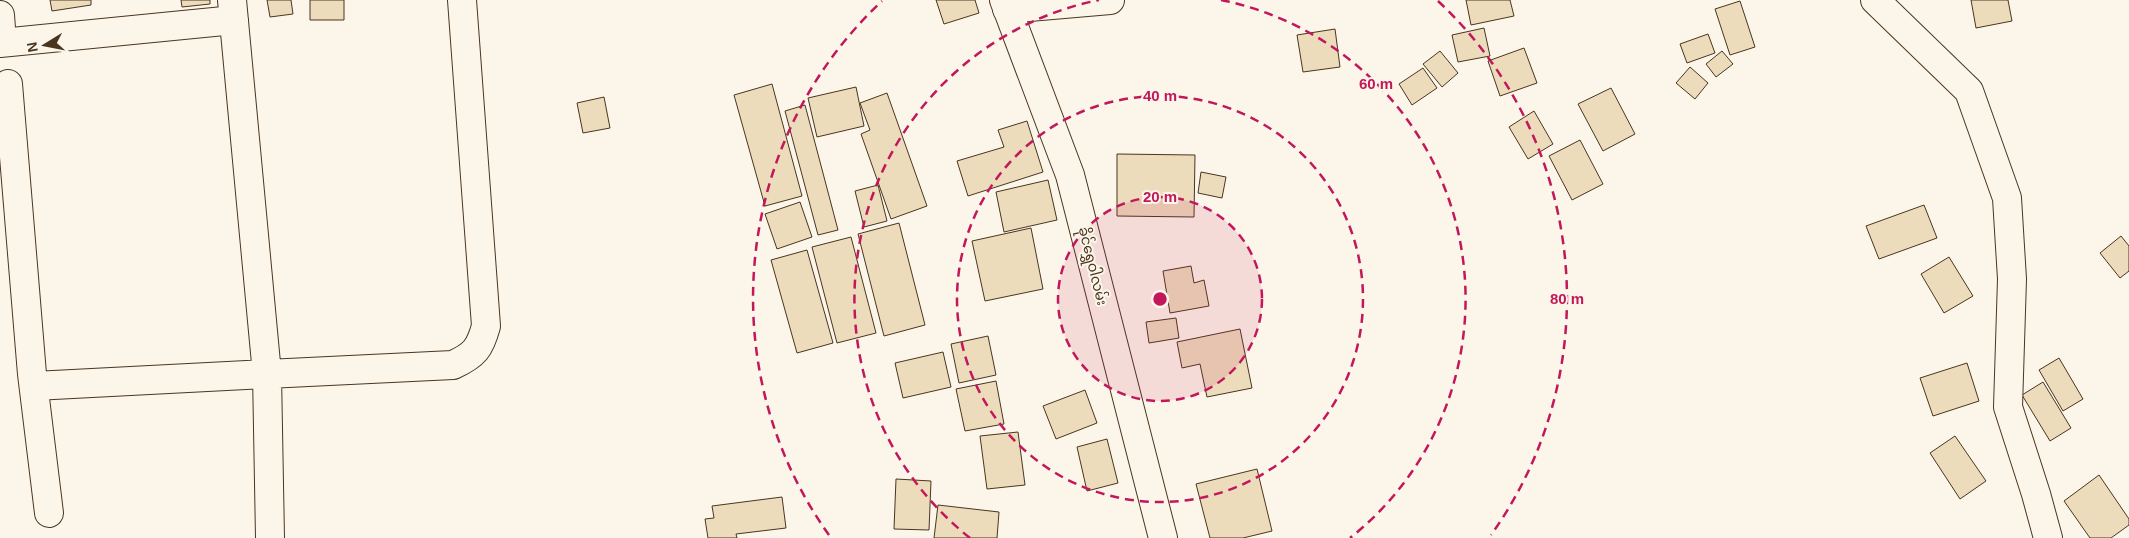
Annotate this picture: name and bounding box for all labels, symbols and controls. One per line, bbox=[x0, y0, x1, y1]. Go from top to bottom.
north arrow bbox=[20, 20, 70, 70]
text: N bbox=[23, 41, 41, 54]
text: 60 m bbox=[1359, 75, 1393, 92]
text: 40 m bbox=[1143, 87, 1177, 104]
text: 20 m bbox=[1143, 188, 1177, 205]
street label: ခိုင်ရွှေဝါလမ်း bbox=[1072, 225, 1112, 308]
centre of rings bbox=[1151, 290, 1169, 308]
text: 80 m bbox=[1550, 290, 1584, 307]

